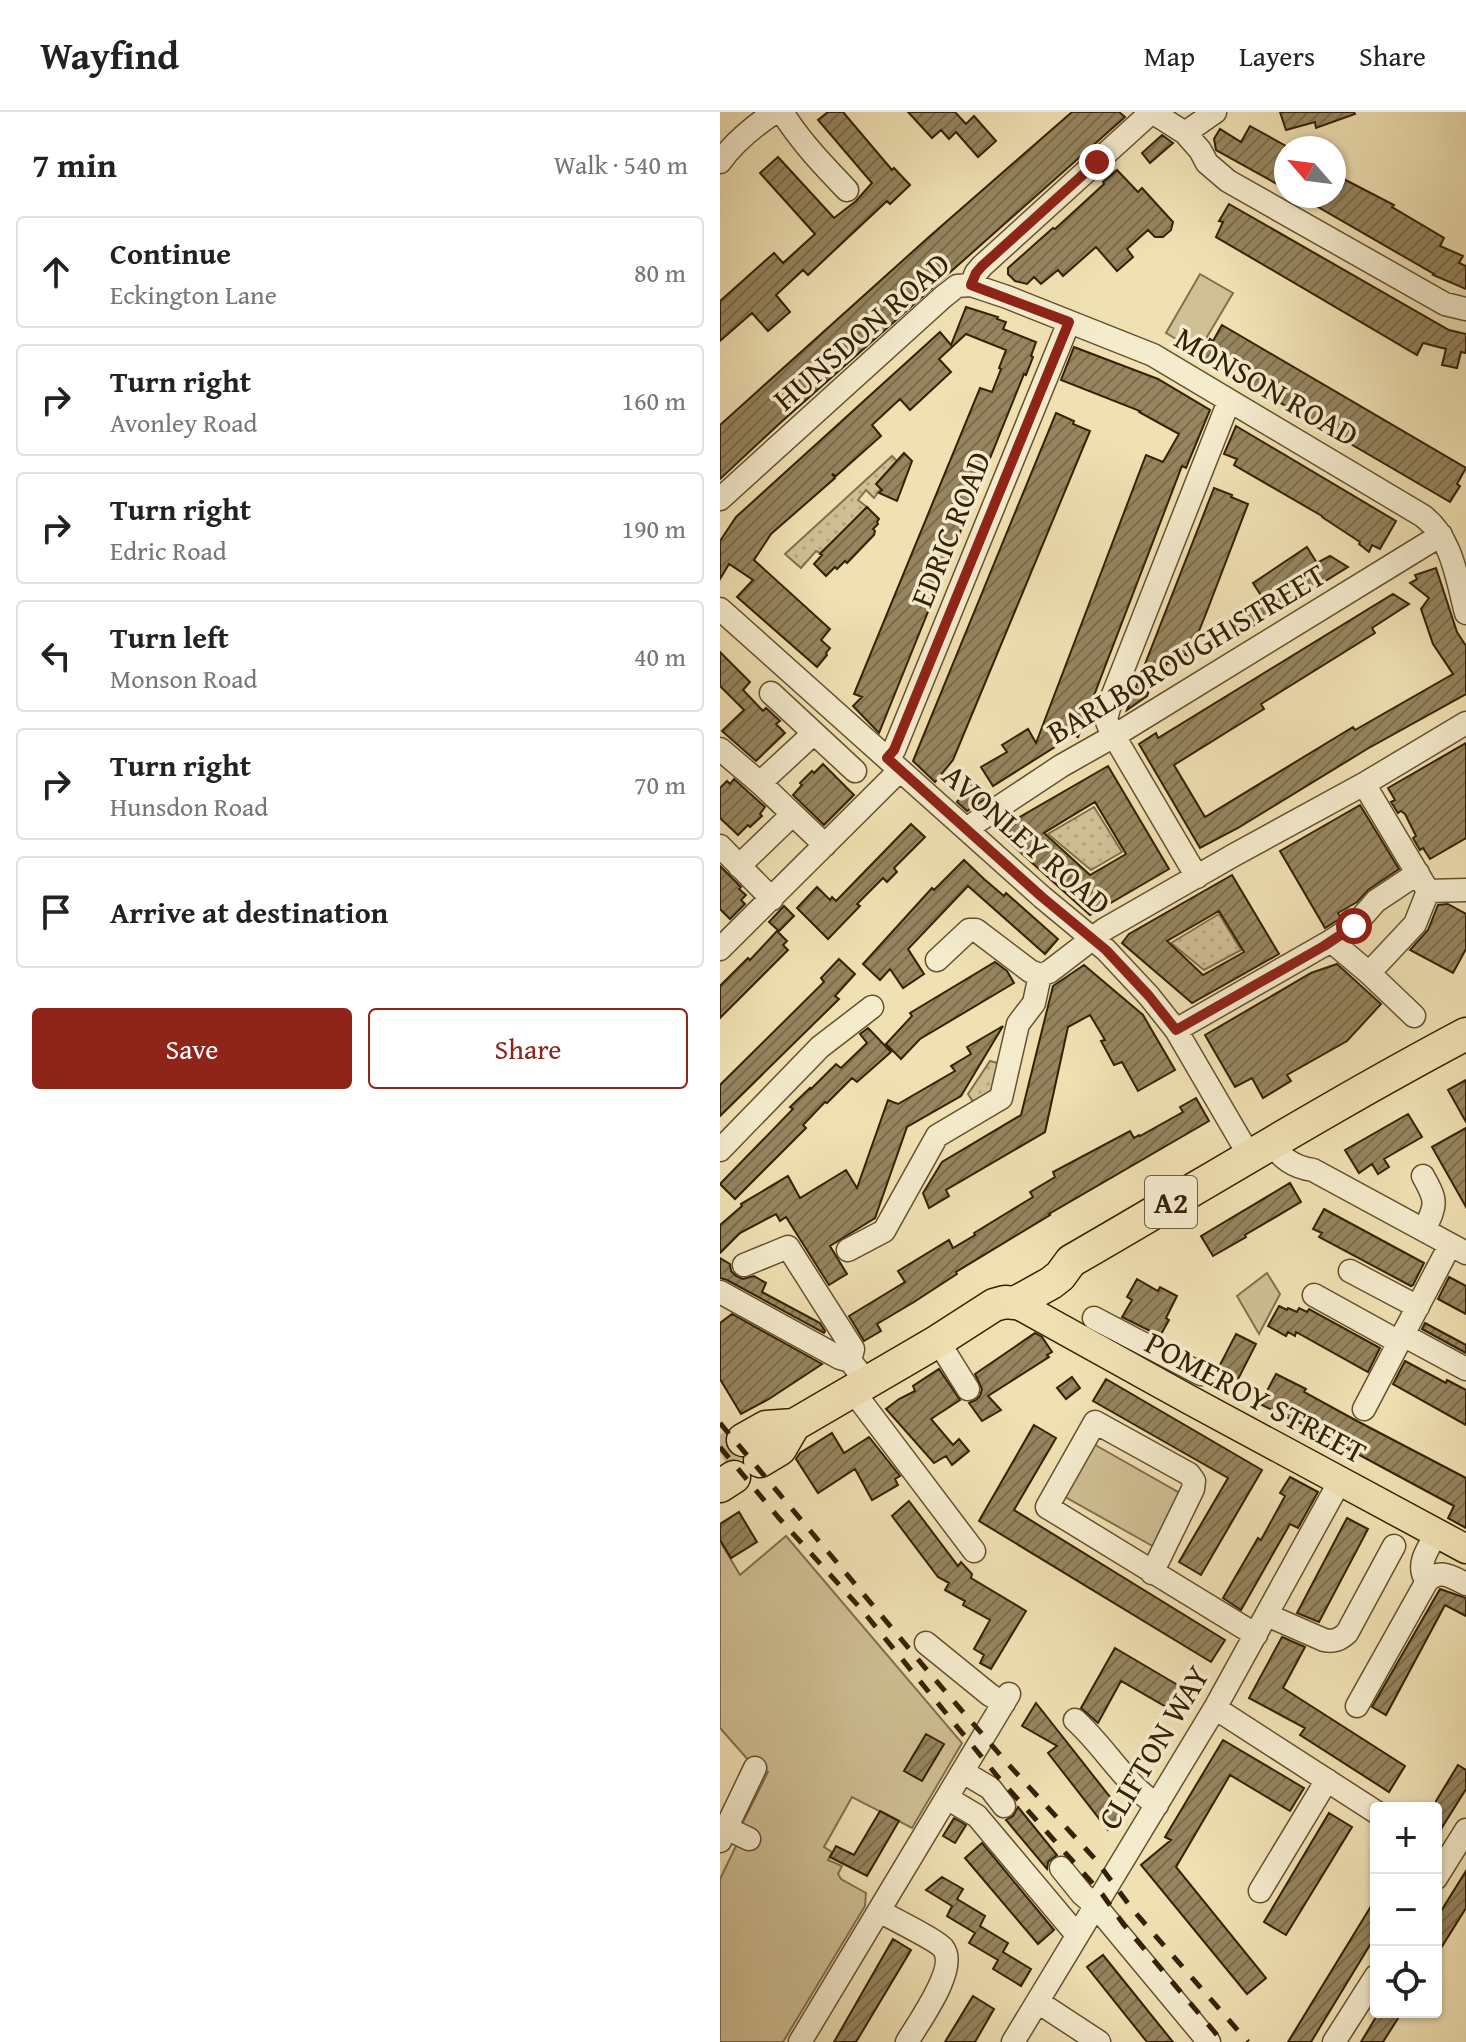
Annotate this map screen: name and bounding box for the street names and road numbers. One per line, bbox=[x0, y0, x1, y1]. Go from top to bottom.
street label: HUNSDON ROAD bbox=[762, 241, 960, 421]
street label: MONSON ROAD bbox=[1166, 314, 1368, 458]
street label: EDRIC ROAD bbox=[897, 444, 1003, 614]
street label: BARLBOROUGH STREET bbox=[1038, 551, 1334, 755]
street label: AVONLEY ROAD bbox=[932, 752, 1122, 926]
road number: A2 bbox=[1145, 1176, 1197, 1228]
street label: POMEROY STREET bbox=[1137, 1319, 1375, 1475]
street label: CLIFTON WAY bbox=[1085, 1656, 1221, 1838]

